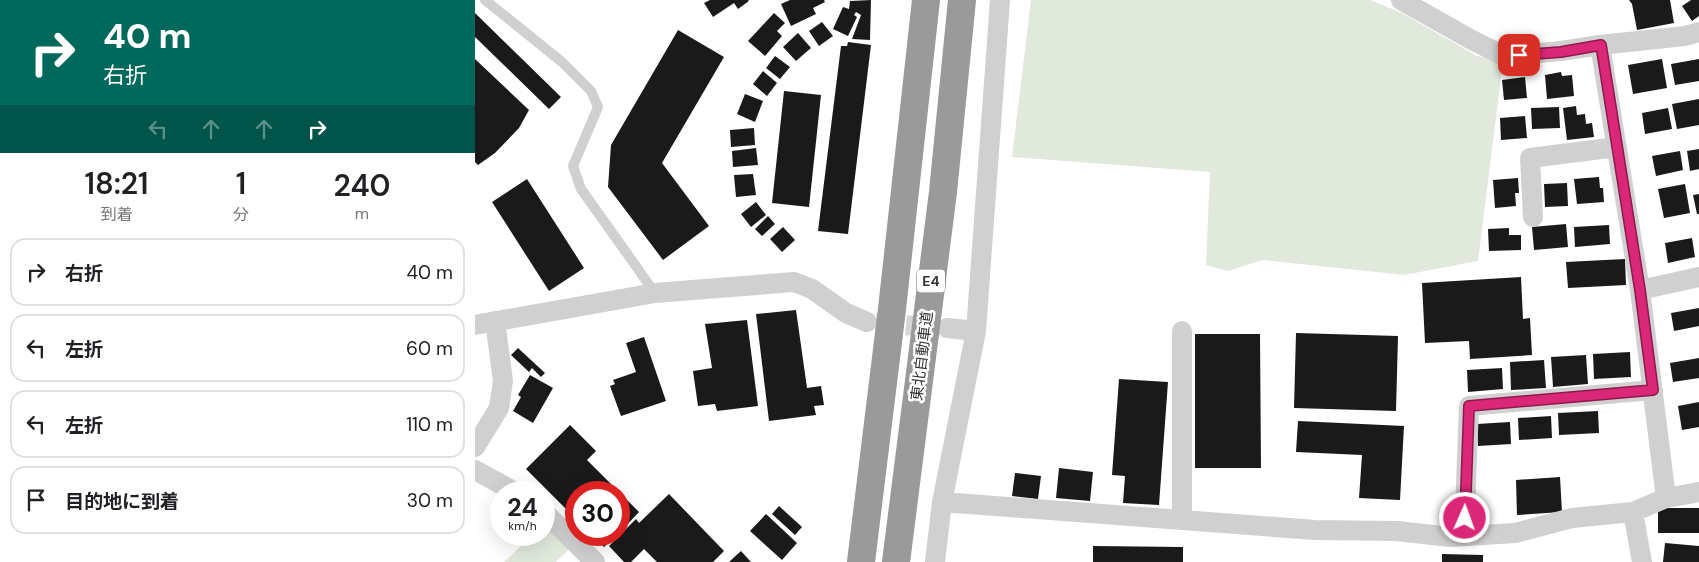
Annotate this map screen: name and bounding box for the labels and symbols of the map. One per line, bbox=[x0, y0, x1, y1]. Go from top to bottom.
pin bbox=[1498, 34, 1540, 76]
road number: E4 bbox=[917, 270, 945, 292]
street label: 東北自動車道 bbox=[907, 310, 937, 402]
speed limit sign: 30 bbox=[565, 481, 630, 546]
position arrow bbox=[1438, 491, 1490, 543]

